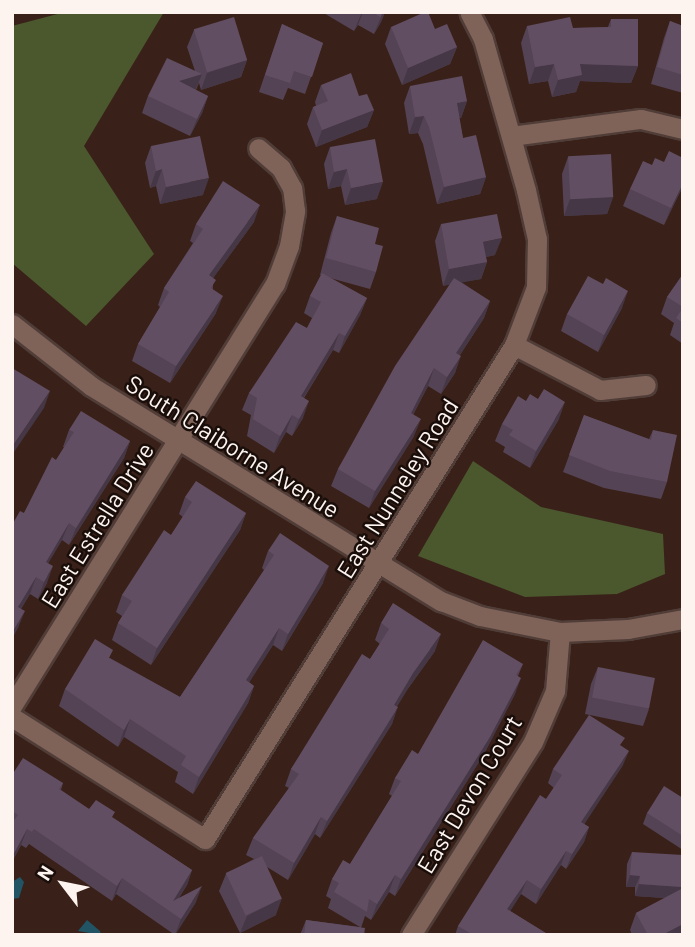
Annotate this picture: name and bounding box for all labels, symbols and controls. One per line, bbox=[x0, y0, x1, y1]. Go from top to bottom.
street label: South Claiborne Avenue bbox=[121, 369, 345, 523]
street label: East Nunneley Road bbox=[330, 393, 464, 583]
street label: East Estrella Drive bbox=[35, 437, 159, 613]
street label: East Devon Court bbox=[410, 710, 528, 878]
north arrow bbox=[28, 849, 98, 919]
text: N bbox=[32, 861, 58, 884]

